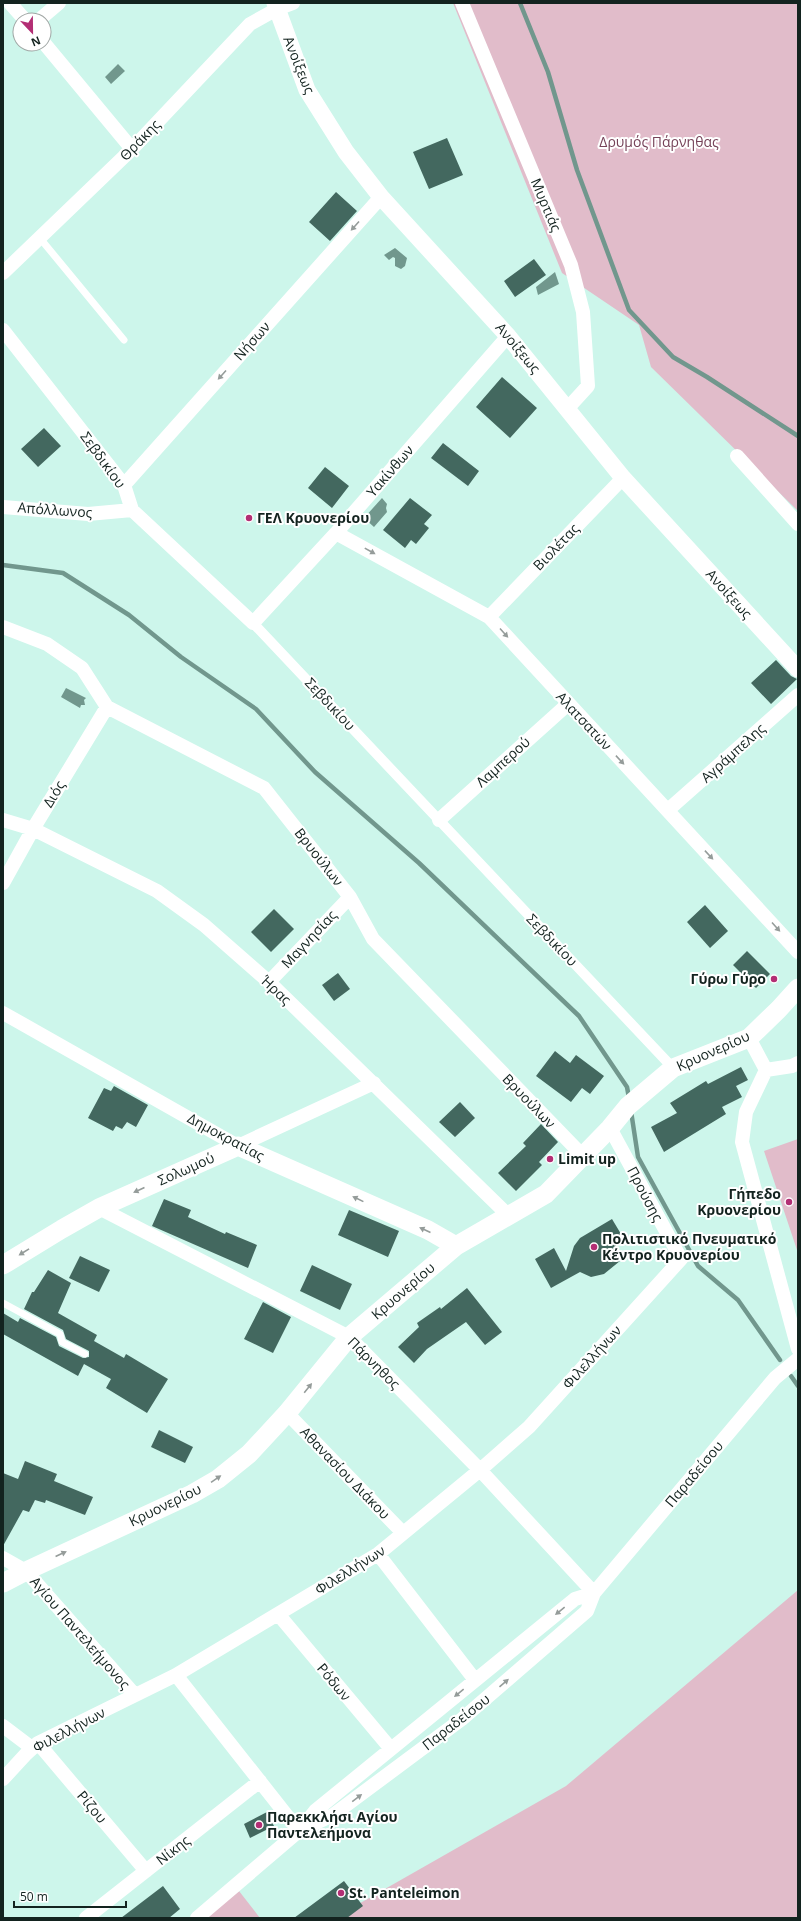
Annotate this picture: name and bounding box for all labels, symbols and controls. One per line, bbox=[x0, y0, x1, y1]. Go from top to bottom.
north arrow bbox=[12, 12, 52, 52]
text: N bbox=[29, 33, 43, 50]
street label: Ανοίξεως bbox=[279, 33, 320, 97]
street label: Θράκης bbox=[115, 115, 164, 164]
park label: Δρυμός Πάρνηθας bbox=[599, 132, 719, 151]
street label: Μυρτιάς bbox=[527, 175, 566, 235]
one-way arrow bbox=[350, 221, 360, 231]
street label: Νήσων bbox=[229, 317, 274, 364]
street label: Ανοίξεως bbox=[492, 318, 545, 377]
one-way arrow bbox=[217, 370, 226, 380]
street label: Σεβδικίου bbox=[76, 428, 130, 492]
street label: Υακίνθων bbox=[362, 441, 417, 501]
street label: Απόλλωνος bbox=[17, 497, 93, 522]
place label: ΓΕΛ Κρυονερίου bbox=[257, 508, 369, 527]
marker: ΓΕΛ Κρυονερίου bbox=[244, 513, 254, 523]
street label: Βιολέτας bbox=[529, 519, 583, 574]
one-way arrow bbox=[364, 548, 376, 555]
street label: Ανοίξεως bbox=[702, 565, 757, 623]
one-way arrow bbox=[499, 628, 508, 638]
street label: Σεβδικίου bbox=[301, 673, 360, 734]
street label: Αλατσατών bbox=[552, 687, 616, 754]
street label: Αγράμπελης bbox=[696, 719, 769, 787]
street label: Λαμπερού bbox=[471, 732, 534, 791]
one-way arrow bbox=[615, 755, 625, 765]
street label: Διός bbox=[38, 777, 69, 811]
street label: Βρυούλων bbox=[291, 824, 348, 890]
one-way arrow bbox=[704, 850, 713, 859]
street label: Μαγνησίας bbox=[277, 905, 341, 972]
street label: Σεβδικίου bbox=[523, 909, 582, 970]
one-way arrow bbox=[771, 922, 780, 932]
place label: Γύρω Γύρο bbox=[691, 969, 766, 988]
street label: Ήρας bbox=[256, 970, 296, 1009]
marker: Γύρω Γύρο bbox=[769, 974, 779, 984]
street label: Κρυονερίου bbox=[673, 1026, 752, 1075]
street label: Βρυούλων bbox=[499, 1069, 560, 1132]
street label: Δημοκρατίας bbox=[184, 1108, 268, 1165]
street label: Σολωμού bbox=[154, 1148, 217, 1189]
place label: Limit up bbox=[558, 1149, 616, 1168]
marker: Limit up bbox=[545, 1154, 555, 1164]
street label: Προύσης bbox=[623, 1163, 668, 1225]
place label: Γήπεδο Κρυονερίου bbox=[697, 1184, 781, 1219]
one-way arrow bbox=[133, 1187, 145, 1194]
one-way arrow bbox=[352, 1196, 363, 1202]
marker: Γήπεδο Κρυονερίου bbox=[784, 1197, 794, 1207]
one-way arrow bbox=[419, 1226, 431, 1233]
place label: Πολιτιστικό Πνευματικό Κέντρο Κρυονερίου bbox=[602, 1229, 777, 1264]
marker: Πολιτιστικό Πνευματικό Κέντρο Κρυονερίου bbox=[589, 1242, 599, 1252]
one-way arrow bbox=[19, 1248, 30, 1255]
street label: Κρυονερίου bbox=[367, 1258, 438, 1323]
street label: Φιλελλήνων bbox=[558, 1321, 625, 1393]
street label: Πάρνηθος bbox=[344, 1332, 405, 1393]
one-way arrow bbox=[303, 1383, 312, 1393]
street label: Αθανασίου Διάκου bbox=[296, 1422, 394, 1523]
street label: Παραδείσου bbox=[660, 1437, 727, 1511]
one-way arrow bbox=[211, 1475, 221, 1483]
street label: Κρυονερίου bbox=[125, 1479, 204, 1530]
street label: Φιλελλήνων bbox=[311, 1540, 389, 1599]
one-way arrow bbox=[56, 1551, 68, 1557]
street label: Αγίου Παντελεήμονος bbox=[26, 1572, 135, 1693]
one-way arrow bbox=[555, 1606, 565, 1615]
street label: Ρόδων bbox=[313, 1659, 356, 1705]
one-way arrow bbox=[498, 1679, 509, 1688]
street label: Παραδείσου bbox=[418, 1689, 493, 1754]
one-way arrow bbox=[454, 1689, 465, 1697]
street label: Φιλελλήνων bbox=[29, 1702, 108, 1757]
street label: Ρίζου bbox=[73, 1786, 112, 1827]
one-way arrow bbox=[351, 1793, 362, 1802]
place label: Παρεκκλήσι Αγίου Παντελεήμονα bbox=[267, 1807, 398, 1842]
marker: Παρεκκλήσι Αγίου Παντελεήμονα bbox=[254, 1820, 264, 1830]
street label: Νίκης bbox=[152, 1830, 194, 1869]
scale bar bbox=[14, 1883, 126, 1909]
place label: St. Panteleimon bbox=[349, 1883, 460, 1902]
text: 50 m bbox=[20, 1888, 48, 1905]
marker: St. Panteleimon bbox=[336, 1888, 346, 1898]

